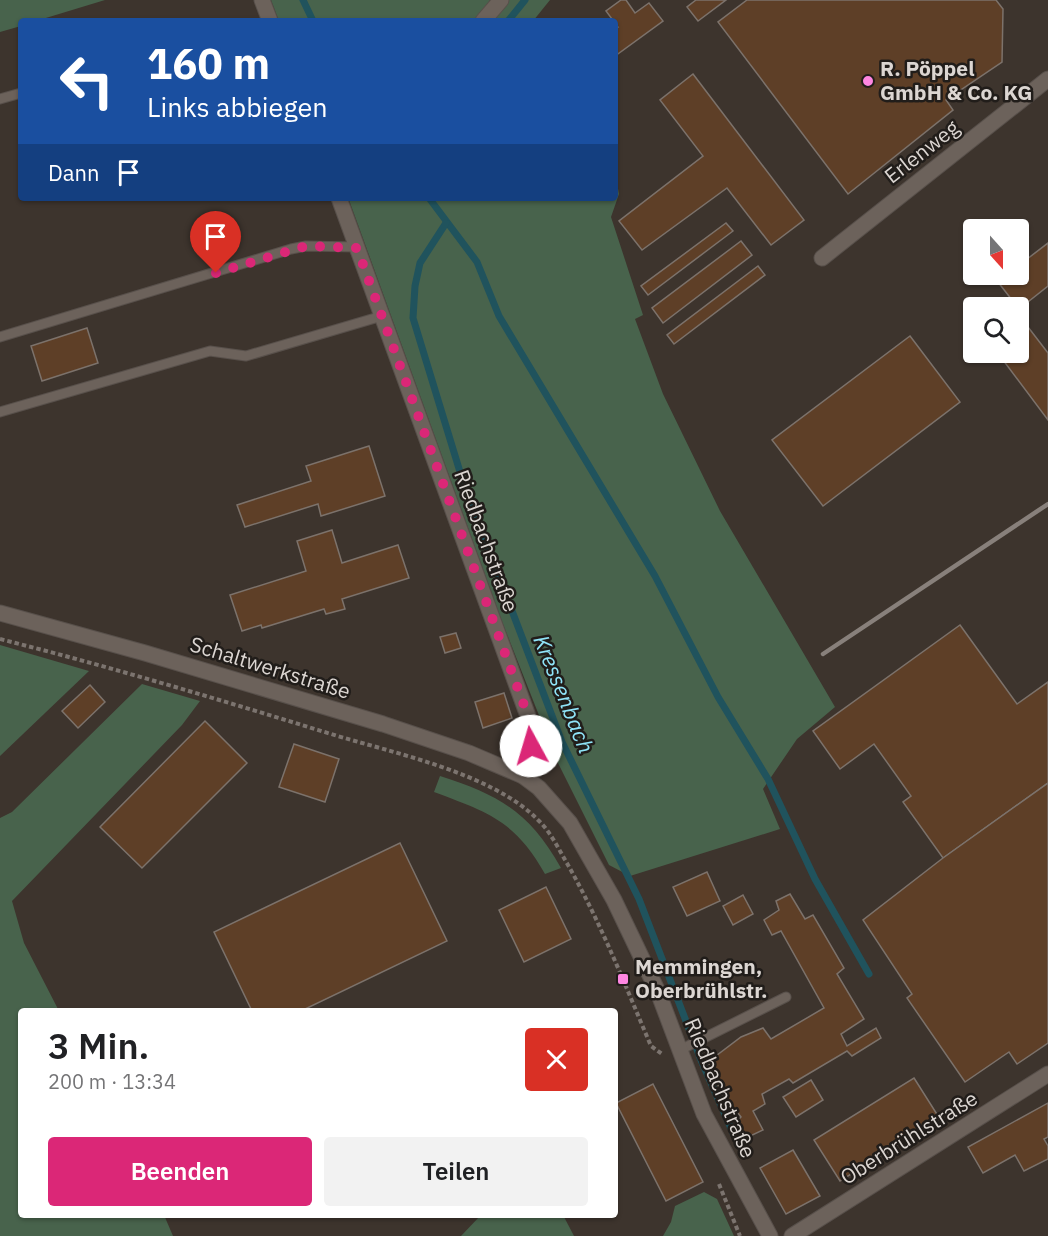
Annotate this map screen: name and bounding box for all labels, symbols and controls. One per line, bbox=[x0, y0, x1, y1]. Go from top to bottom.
text: 160 m bbox=[147, 36, 270, 91]
icon: left bbox=[48, 42, 126, 120]
place label: R. Pöppel GmbH & Co. KG bbox=[880, 54, 1032, 106]
marker: R. Pöppel GmbH & Co. KG bbox=[861, 74, 875, 88]
text: Links abbiegen bbox=[147, 89, 328, 124]
street label: Erlenweg bbox=[878, 113, 965, 189]
icon: arrive bbox=[112, 156, 145, 189]
text: Dann bbox=[48, 158, 100, 187]
pin bbox=[190, 211, 241, 273]
north arrow bbox=[963, 219, 1029, 285]
map controls bbox=[963, 219, 1029, 363]
icon: arrive bbox=[199, 220, 232, 253]
button: search bbox=[963, 297, 1029, 363]
street label: Riedbachstraße bbox=[448, 466, 526, 616]
street label: Schaltwerkstraße bbox=[187, 629, 354, 705]
water label: Kressenbach bbox=[528, 630, 601, 757]
position arrow bbox=[499, 714, 563, 778]
place label: Memmingen, Oberbrühlstr. bbox=[635, 952, 767, 1004]
marker: Memmingen, Oberbrühlstr. bbox=[616, 972, 630, 986]
street label: Riedbachstraße bbox=[679, 1013, 763, 1162]
text: 3 Min. bbox=[48, 1022, 149, 1069]
button: close bbox=[525, 1028, 588, 1091]
text: 200 m · 13:34 bbox=[48, 1068, 176, 1095]
street label: Oberbrühlstraße bbox=[834, 1084, 982, 1191]
button: Beenden bbox=[48, 1137, 312, 1206]
button: Teilen bbox=[324, 1137, 588, 1206]

